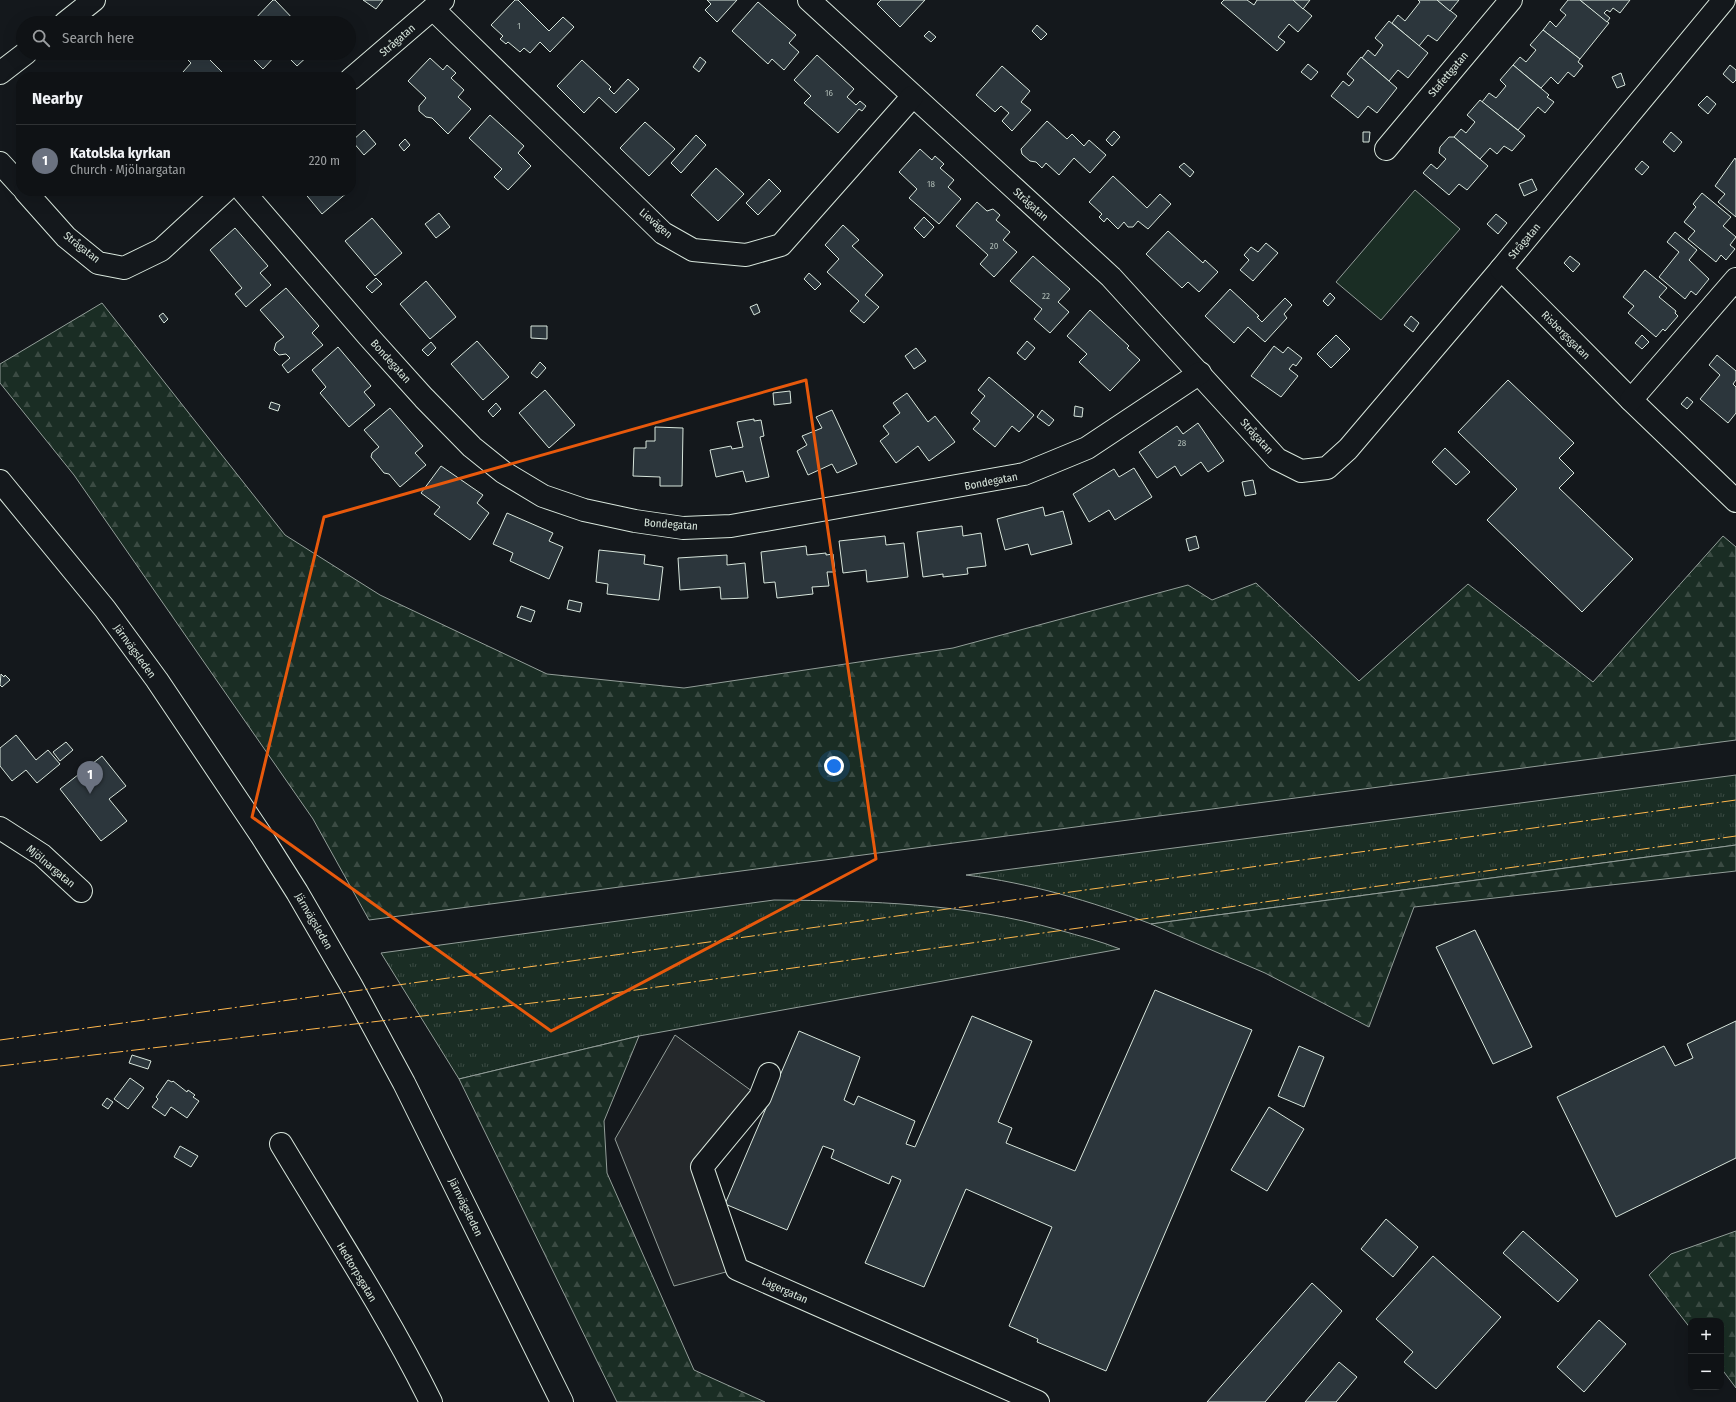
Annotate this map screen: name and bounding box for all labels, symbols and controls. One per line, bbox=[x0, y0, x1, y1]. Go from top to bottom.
search box bbox=[16, 16, 356, 60]
street label: Strågatan bbox=[377, 21, 418, 59]
house number: 1 bbox=[517, 21, 521, 31]
icon: search bbox=[30, 27, 52, 49]
text: Search here bbox=[62, 29, 134, 47]
street label: Stafettgatan bbox=[1426, 49, 1471, 100]
text: Nearby bbox=[32, 88, 83, 109]
house number: 16 bbox=[825, 88, 834, 98]
text: Katolska kyrkan bbox=[70, 144, 171, 162]
text: 1 bbox=[42, 153, 48, 168]
text: 220 m bbox=[309, 153, 340, 168]
text: Church · Mjölnargatan bbox=[70, 162, 186, 177]
house number: 18 bbox=[927, 179, 936, 189]
street label: Strågatan bbox=[1010, 185, 1051, 224]
street label: Lievägen bbox=[636, 206, 675, 241]
street label: Strågatan bbox=[1506, 221, 1543, 262]
street label: Strågatan bbox=[61, 229, 103, 266]
house number: 20 bbox=[990, 241, 999, 251]
house number: 22 bbox=[1042, 291, 1050, 301]
street label: Risbergsgatan bbox=[1539, 308, 1593, 362]
street label: Bondegatan bbox=[368, 337, 414, 386]
street label: Strågatan bbox=[1237, 416, 1276, 457]
house number: 28 bbox=[1178, 438, 1187, 448]
street label: Bondegatan bbox=[963, 470, 1019, 493]
street label: Bondegatan bbox=[644, 516, 698, 533]
street label: Järnvägsleden bbox=[111, 622, 158, 681]
your location bbox=[824, 756, 844, 776]
pin: 1 bbox=[77, 761, 103, 794]
street label: Mjölnargatan bbox=[24, 842, 78, 890]
street label: Järnvägsleden bbox=[292, 891, 335, 952]
street label: Järnvägsleden bbox=[446, 1176, 485, 1238]
street label: Hedtorpsgatan bbox=[334, 1240, 379, 1304]
street label: Lagergatan bbox=[760, 1275, 810, 1306]
map controls bbox=[1688, 1318, 1724, 1390]
button: + bbox=[1688, 1318, 1724, 1354]
button: − bbox=[1688, 1354, 1724, 1390]

